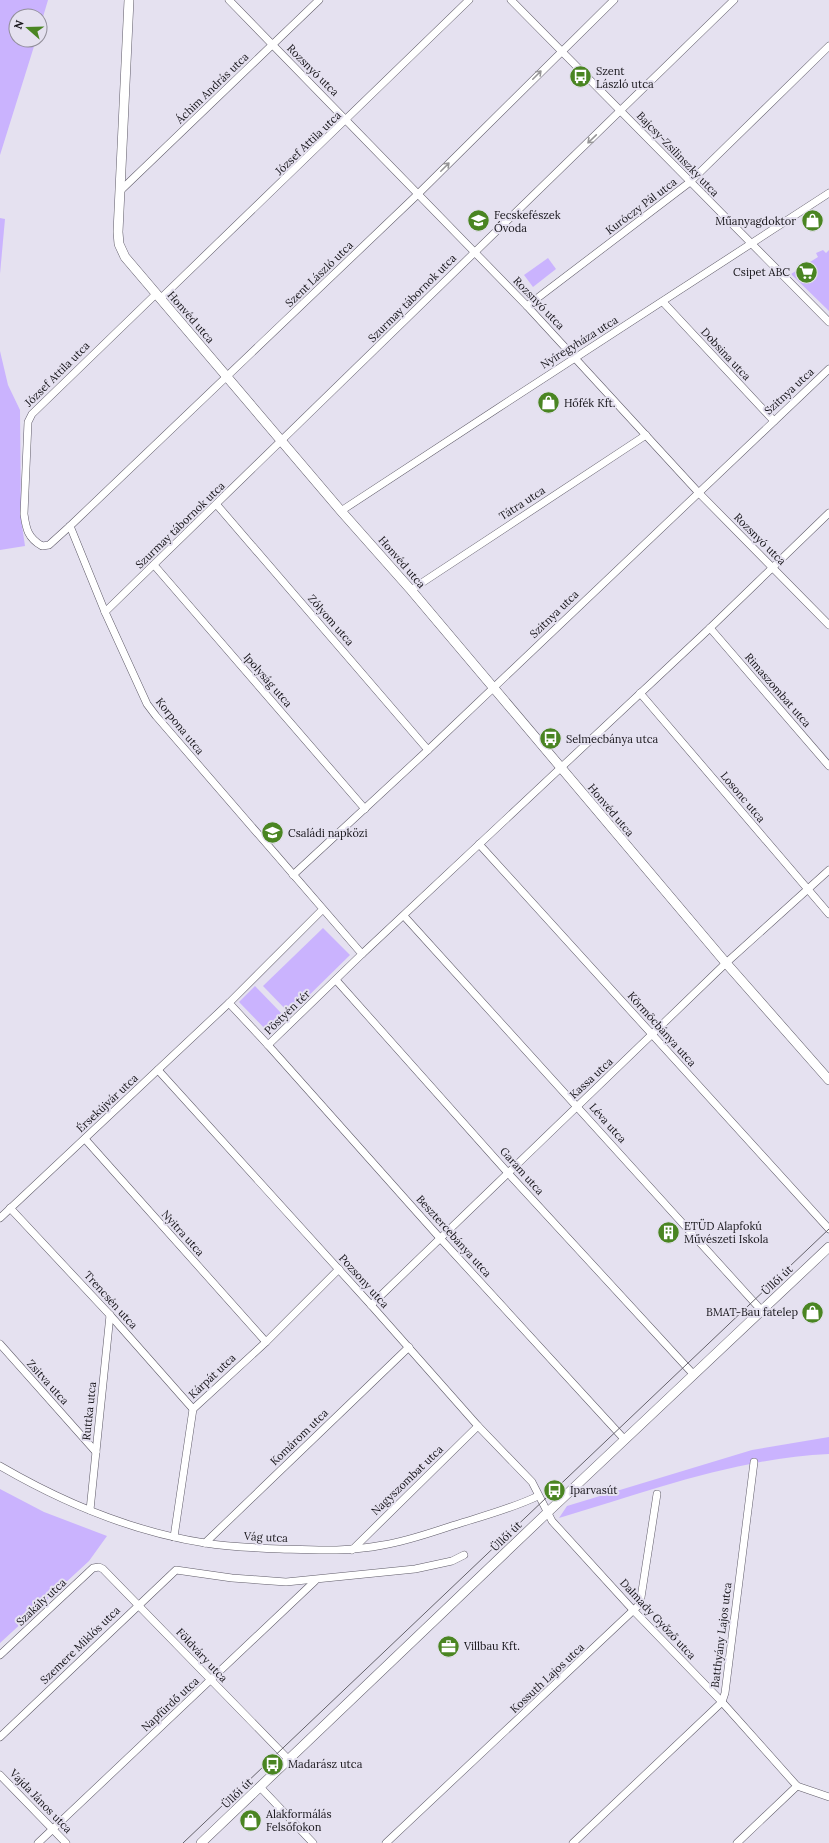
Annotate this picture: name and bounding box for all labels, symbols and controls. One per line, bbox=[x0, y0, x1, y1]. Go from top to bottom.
north arrow bbox=[8, 8, 48, 48]
text: N bbox=[11, 18, 27, 31]
street label: Rozsnyó utca bbox=[284, 41, 342, 99]
street label: Áchim András utca bbox=[172, 49, 252, 127]
bus stop icon: Szent László utca bbox=[567, 64, 593, 90]
place label: Szent László utca bbox=[596, 64, 654, 91]
one-way arrow bbox=[532, 70, 542, 80]
street label: József Attila utca bbox=[271, 108, 344, 179]
street label: Bajcsy-Zsilinszky utca bbox=[634, 109, 722, 200]
one-way arrow bbox=[587, 134, 597, 143]
one-way arrow bbox=[440, 162, 450, 172]
street label: Kuróczy Pál utca bbox=[603, 174, 680, 237]
school or university icon: Fecskefészek Óvoda bbox=[466, 208, 492, 234]
place label: Fecskefészek Óvoda bbox=[494, 208, 561, 235]
shop icon: Műanyagdoktor bbox=[799, 208, 825, 234]
place label: Műanyagdoktor bbox=[715, 214, 796, 228]
street label: Szent László utca bbox=[282, 238, 356, 310]
street label: Szurmay tábornok utca bbox=[365, 251, 459, 345]
supermarket icon: Csipet ABC bbox=[793, 259, 819, 285]
place label: Csipet ABC bbox=[733, 265, 790, 279]
street label: Rozsnyó utca bbox=[510, 274, 568, 333]
street label: Honvéd utca bbox=[165, 288, 218, 346]
street label: Nyíregyháza utca bbox=[538, 312, 621, 371]
street label: Dobsina utca bbox=[698, 325, 754, 383]
street label: József Attila utca bbox=[21, 338, 93, 410]
street label: Szitnya utca bbox=[761, 364, 817, 418]
shop icon: Hőfék Kft. bbox=[535, 390, 561, 416]
place label: Hőfék Kft. bbox=[564, 396, 615, 410]
street label: Szurmay tábornok utca bbox=[132, 478, 228, 571]
street label: Tátra utca bbox=[496, 483, 548, 523]
street label: Rozsnyó utca bbox=[731, 510, 789, 568]
street label: Honvéd utca bbox=[376, 533, 429, 591]
street label: Szitnya utca bbox=[527, 587, 582, 641]
street label: Zólyom utca bbox=[305, 592, 357, 649]
street label: Ipolyság utca bbox=[241, 650, 296, 710]
street label: Rimaszombat utca bbox=[742, 650, 814, 730]
street label: Korpona utca bbox=[153, 695, 207, 758]
bus stop icon: Selmecbánya utca bbox=[537, 726, 563, 752]
place label: Selmecbánya utca bbox=[566, 732, 658, 746]
street label: Losonc utca bbox=[718, 769, 769, 826]
street label: Honvéd utca bbox=[585, 781, 637, 839]
school or university icon: Családi napközi bbox=[260, 820, 286, 846]
place label: Családi napközi bbox=[288, 826, 368, 840]
street label: Pöstyén tér bbox=[261, 986, 313, 1037]
street label: Körmöcbánya utca bbox=[625, 989, 700, 1070]
street label: Kassa utca bbox=[566, 1054, 616, 1102]
street label: Érsekújvár utca bbox=[73, 1071, 141, 1135]
street label: Léva utca bbox=[587, 1100, 630, 1146]
street label: Garam utca bbox=[497, 1144, 547, 1198]
street label: Besztercebánya utca bbox=[413, 1192, 495, 1280]
street label: Nyitra utca bbox=[159, 1207, 208, 1259]
place label: ETÜD Alapfokú Művészeti Iskola bbox=[684, 1218, 769, 1246]
building icon: ETÜD Alapfokú Művészeti Iskola bbox=[655, 1219, 681, 1245]
street label: Pozsony utca bbox=[336, 1251, 392, 1311]
street label: Üllői út bbox=[758, 1261, 796, 1298]
street label: Trencsén utca bbox=[81, 1268, 141, 1332]
shop icon: BMAT-Bau fatelep bbox=[800, 1299, 826, 1325]
place label: BMAT-Bau fatelep bbox=[706, 1305, 798, 1319]
street label: Kárpát utca bbox=[185, 1350, 239, 1401]
street label: Zsitva utca bbox=[24, 1357, 72, 1408]
street label: Ruttka utca bbox=[79, 1381, 99, 1441]
street label: Komárom utca bbox=[267, 1406, 331, 1468]
street label: Nagyszombat utca bbox=[368, 1442, 446, 1518]
bus stop icon: Iparvasút bbox=[541, 1477, 567, 1503]
place label: Iparvasút bbox=[570, 1483, 618, 1497]
street label: Üllői út bbox=[487, 1517, 525, 1554]
street label: Vág utca bbox=[243, 1529, 289, 1545]
street label: Szakály utca bbox=[13, 1575, 69, 1629]
street label: Dalmady Győző utca bbox=[617, 1576, 699, 1662]
street label: Batthyány Lajos utca bbox=[708, 1581, 734, 1689]
street label: Szemere Miklós utca bbox=[37, 1603, 123, 1687]
street label: Földváry utca bbox=[173, 1625, 231, 1685]
office icon: Villbau Kft. bbox=[436, 1633, 462, 1659]
place label: Villbau Kft. bbox=[463, 1639, 520, 1653]
street label: Kossuth Lajos utca bbox=[507, 1640, 587, 1716]
street label: Napfürdő utca bbox=[138, 1674, 202, 1734]
bus stop icon: Madarász utca bbox=[259, 1751, 285, 1777]
place label: Madarász utca bbox=[288, 1757, 363, 1771]
street label: Vajda János utca bbox=[6, 1765, 75, 1836]
street label: Üllői út bbox=[218, 1774, 256, 1811]
shop icon: Alakformálás Felsőfokon bbox=[237, 1807, 263, 1833]
place label: Alakformálás Felsőfokon bbox=[265, 1807, 332, 1834]

